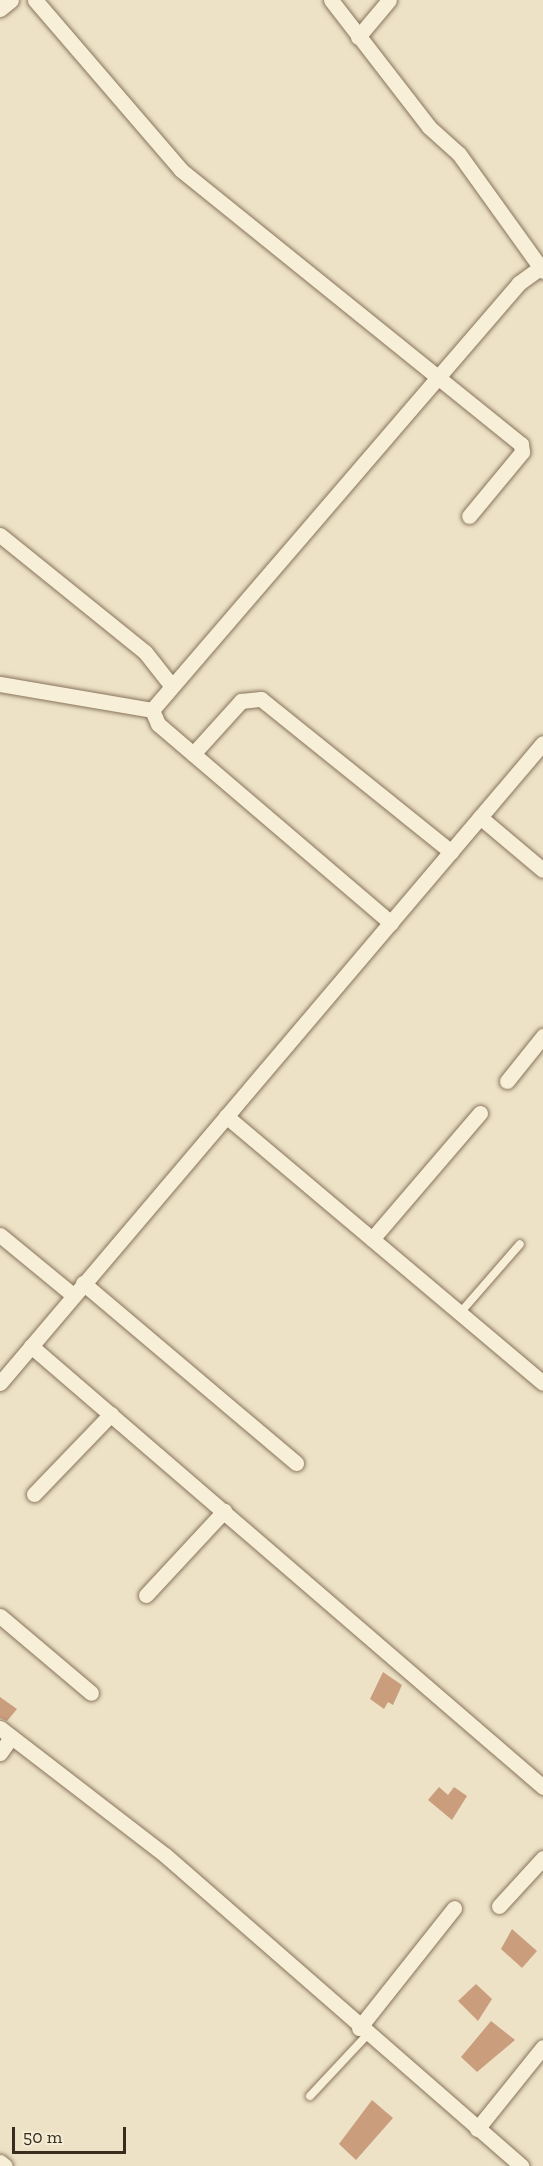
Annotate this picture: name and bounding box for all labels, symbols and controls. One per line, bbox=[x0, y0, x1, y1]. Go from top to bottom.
scale bar bbox=[15, 2115, 129, 2153]
text: 50 m bbox=[23, 2126, 62, 2148]

